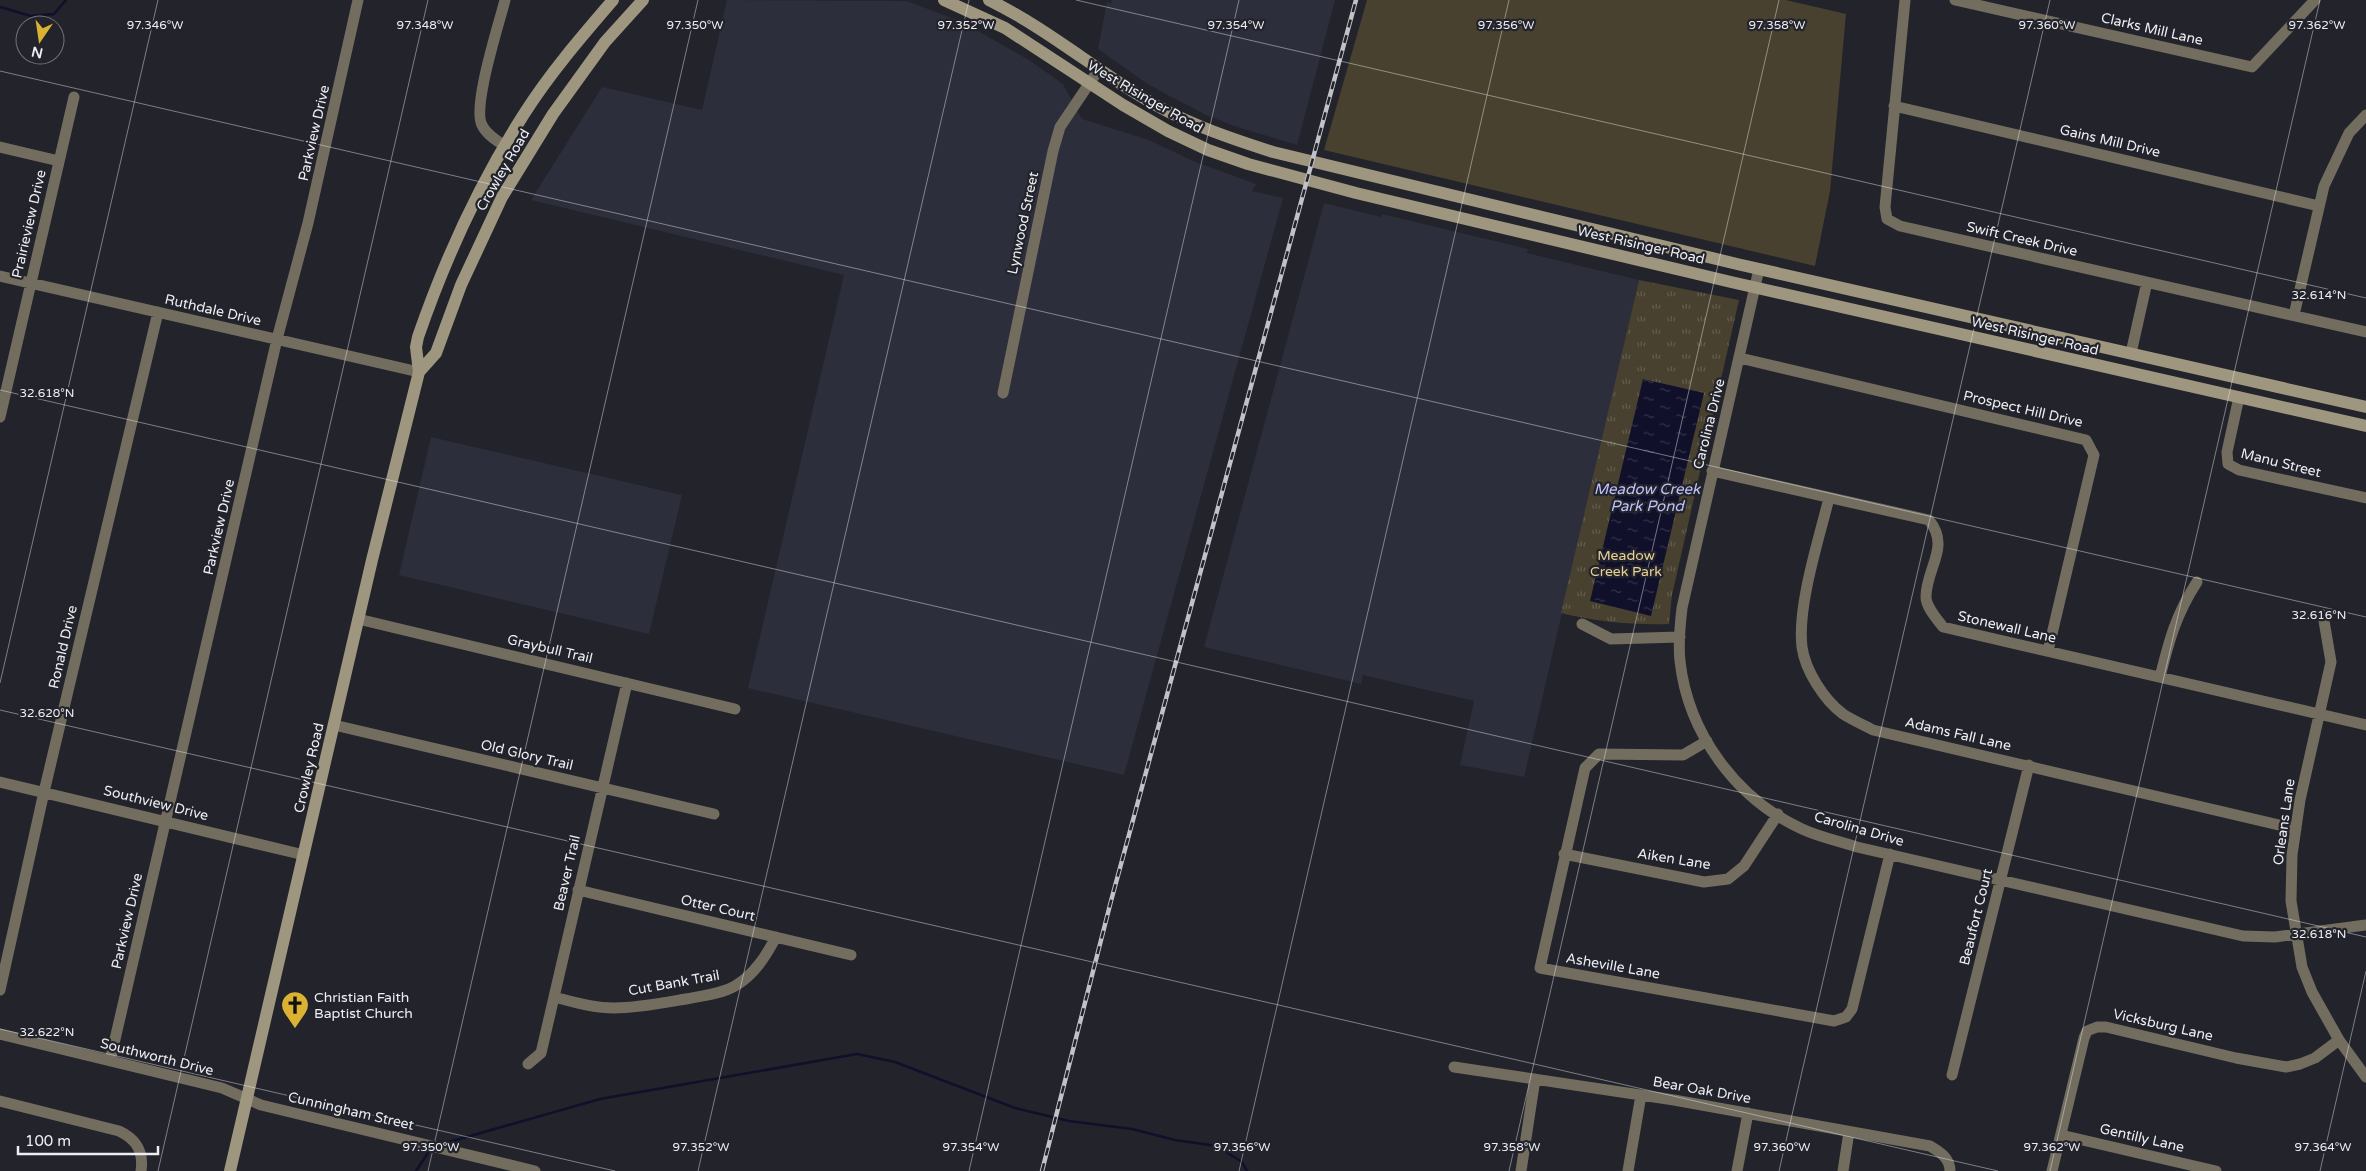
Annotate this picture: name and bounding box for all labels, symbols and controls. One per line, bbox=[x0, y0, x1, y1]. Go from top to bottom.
street label: Clarks Mill Lane bbox=[2099, 9, 2205, 49]
north arrow bbox=[15, 15, 65, 65]
text: 97.346°W bbox=[127, 18, 183, 32]
text: 97.348°W bbox=[397, 18, 453, 32]
text: 97.350°W bbox=[667, 18, 723, 32]
text: 97.352°W bbox=[938, 18, 994, 32]
text: 97.354°W bbox=[1208, 18, 1264, 32]
text: 97.356°W bbox=[1478, 18, 1534, 32]
text: 97.358°W bbox=[1749, 18, 1805, 32]
text: 97.360°W bbox=[2019, 18, 2075, 32]
text: 97.362°W bbox=[2289, 18, 2345, 32]
text: N bbox=[30, 43, 45, 62]
street label: West Risinger Road bbox=[1084, 57, 1206, 137]
street label: Parkview Drive bbox=[295, 83, 333, 183]
street label: Gains Mill Drive bbox=[2058, 121, 2162, 161]
street label: Crowley Road bbox=[473, 126, 533, 214]
street label: Prairieview Drive bbox=[8, 168, 50, 280]
street label: Lynwood Street bbox=[1004, 169, 1042, 276]
street label: Swift Creek Drive bbox=[1965, 218, 2079, 260]
street label: West Risinger Road bbox=[1576, 222, 1706, 268]
text: 32.614°N bbox=[2292, 288, 2346, 302]
street label: Ruthdale Drive bbox=[163, 291, 263, 329]
street label: West Risinger Road bbox=[1970, 313, 2100, 359]
street label: Carolina Drive bbox=[1690, 377, 1728, 471]
text: 32.618°N bbox=[20, 386, 74, 400]
street label: Prospect Hill Drive bbox=[1962, 387, 2084, 431]
street label: Manu Street bbox=[2239, 445, 2323, 481]
street label: Parkview Drive bbox=[200, 477, 238, 577]
water label: Meadow Creek Park Pond bbox=[1594, 480, 1702, 515]
park label: Meadow Creek Park bbox=[1590, 547, 1662, 580]
street label: Ronald Drive bbox=[45, 603, 81, 690]
street label: Stonewall Lane bbox=[1956, 607, 2058, 647]
text: 32.616°N bbox=[2292, 608, 2346, 622]
street label: Graybull Trail bbox=[506, 631, 594, 667]
text: 32.620°N bbox=[20, 706, 74, 720]
street label: Adams Fall Lane bbox=[1903, 714, 2013, 755]
street label: Crowley Road bbox=[290, 721, 328, 815]
street label: Old Glory Trail bbox=[479, 736, 575, 774]
street label: Orleans Lane bbox=[2270, 778, 2298, 866]
street label: Southview Drive bbox=[102, 782, 210, 824]
street label: Carolina Drive bbox=[1812, 808, 1906, 850]
street label: Beaver Trail bbox=[550, 833, 584, 913]
street label: Aiken Lane bbox=[1636, 845, 1712, 873]
street label: Beaufort Court bbox=[1956, 866, 1996, 967]
street label: Parkview Drive bbox=[108, 871, 146, 971]
street label: Otter Court bbox=[679, 891, 758, 925]
text: 32.618°N bbox=[2292, 927, 2346, 941]
street label: Asheville Lane bbox=[1565, 949, 1662, 983]
street label: Cut Bank Trail bbox=[627, 967, 721, 999]
place label: Christian Faith Baptist Church bbox=[314, 989, 413, 1022]
church icon: Christian Faith Baptist Church bbox=[280, 990, 310, 1029]
street label: Vicksburg Lane bbox=[2111, 1005, 2215, 1045]
text: 32.622°N bbox=[20, 1025, 74, 1039]
street label: Southworth Drive bbox=[99, 1035, 216, 1079]
street label: Bear Oak Drive bbox=[1652, 1073, 1752, 1107]
street label: Cunningham Street bbox=[286, 1088, 416, 1134]
street label: Gentilly Lane bbox=[2098, 1120, 2186, 1156]
scale bar bbox=[18, 1124, 158, 1156]
text: 100 m bbox=[25, 1132, 71, 1150]
text: 97.350°W bbox=[403, 1140, 459, 1154]
text: 97.352°W bbox=[673, 1140, 729, 1154]
text: 97.354°W bbox=[943, 1140, 999, 1154]
text: 97.356°W bbox=[1214, 1140, 1270, 1154]
text: 97.358°W bbox=[1484, 1140, 1540, 1154]
text: 97.360°W bbox=[1754, 1140, 1810, 1154]
text: 97.362°W bbox=[2024, 1140, 2080, 1154]
text: 97.364°W bbox=[2295, 1140, 2351, 1154]

